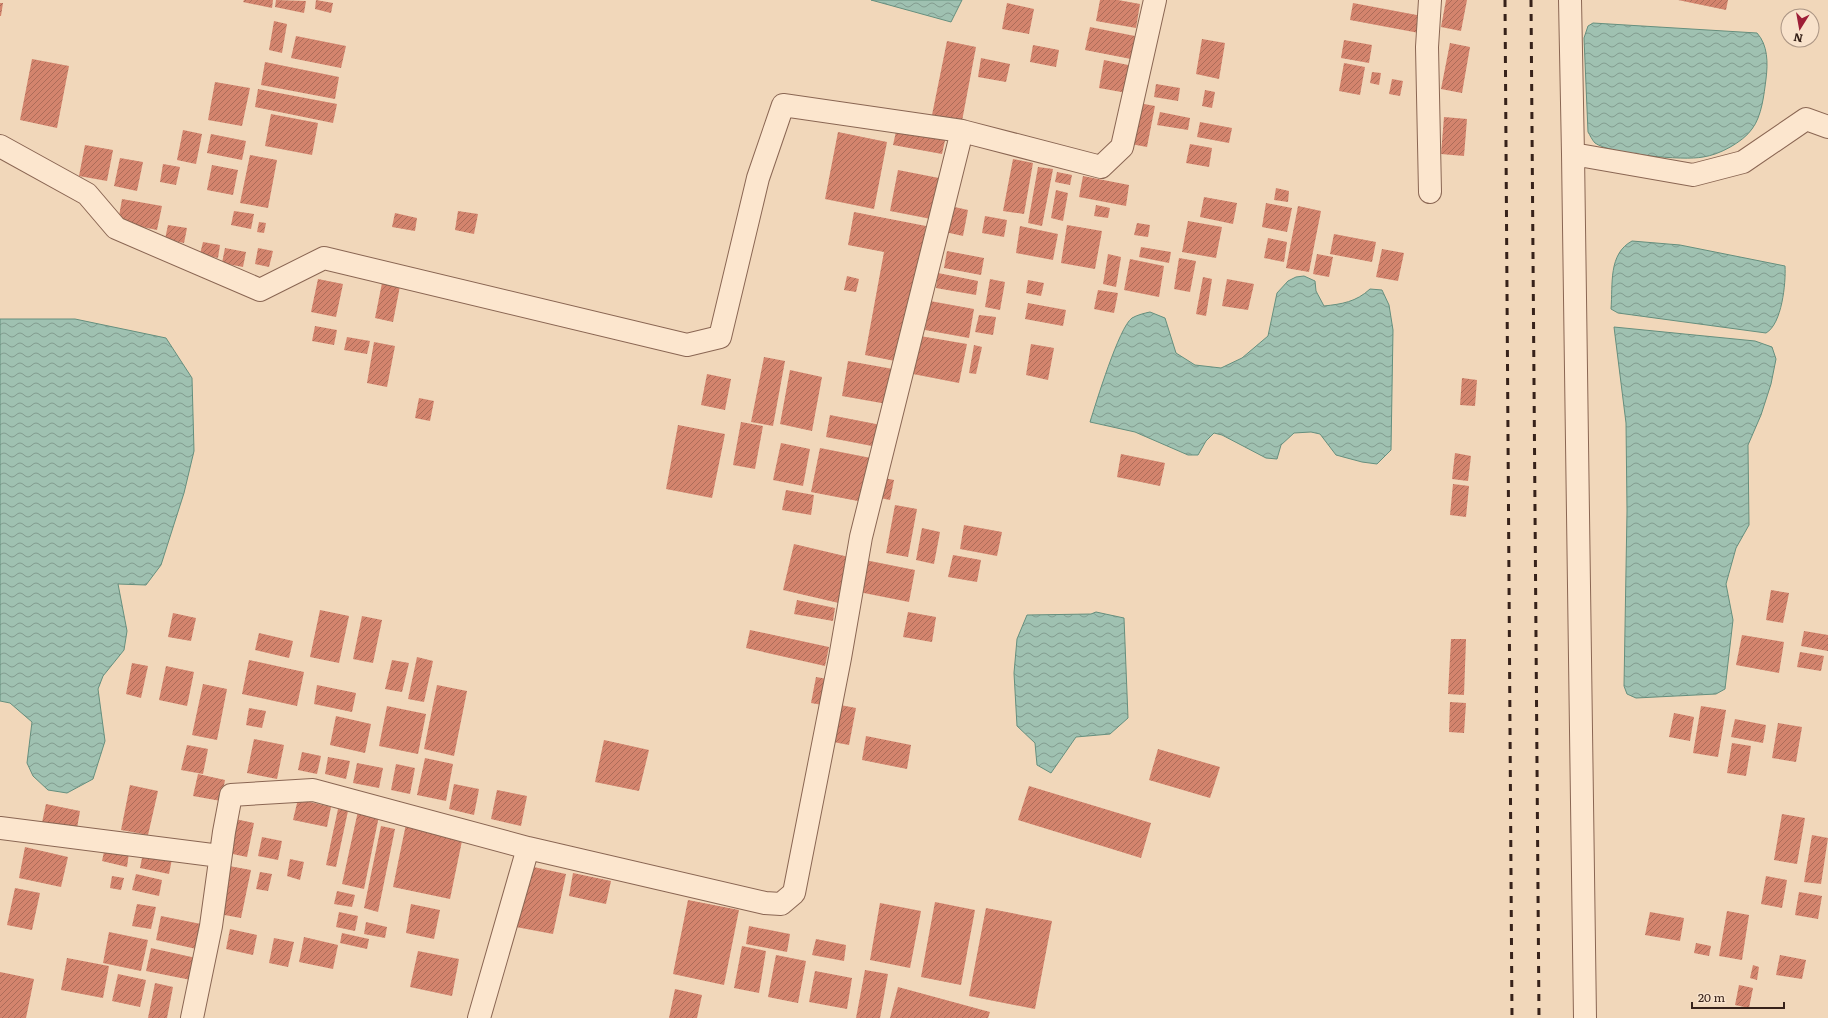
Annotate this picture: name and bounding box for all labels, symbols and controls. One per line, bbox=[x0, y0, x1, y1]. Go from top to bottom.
north arrow bbox=[1780, 8, 1820, 48]
text: N bbox=[1792, 30, 1804, 48]
scale bar bbox=[1692, 984, 1784, 1010]
text: 20 m bbox=[1698, 988, 1725, 1006]

